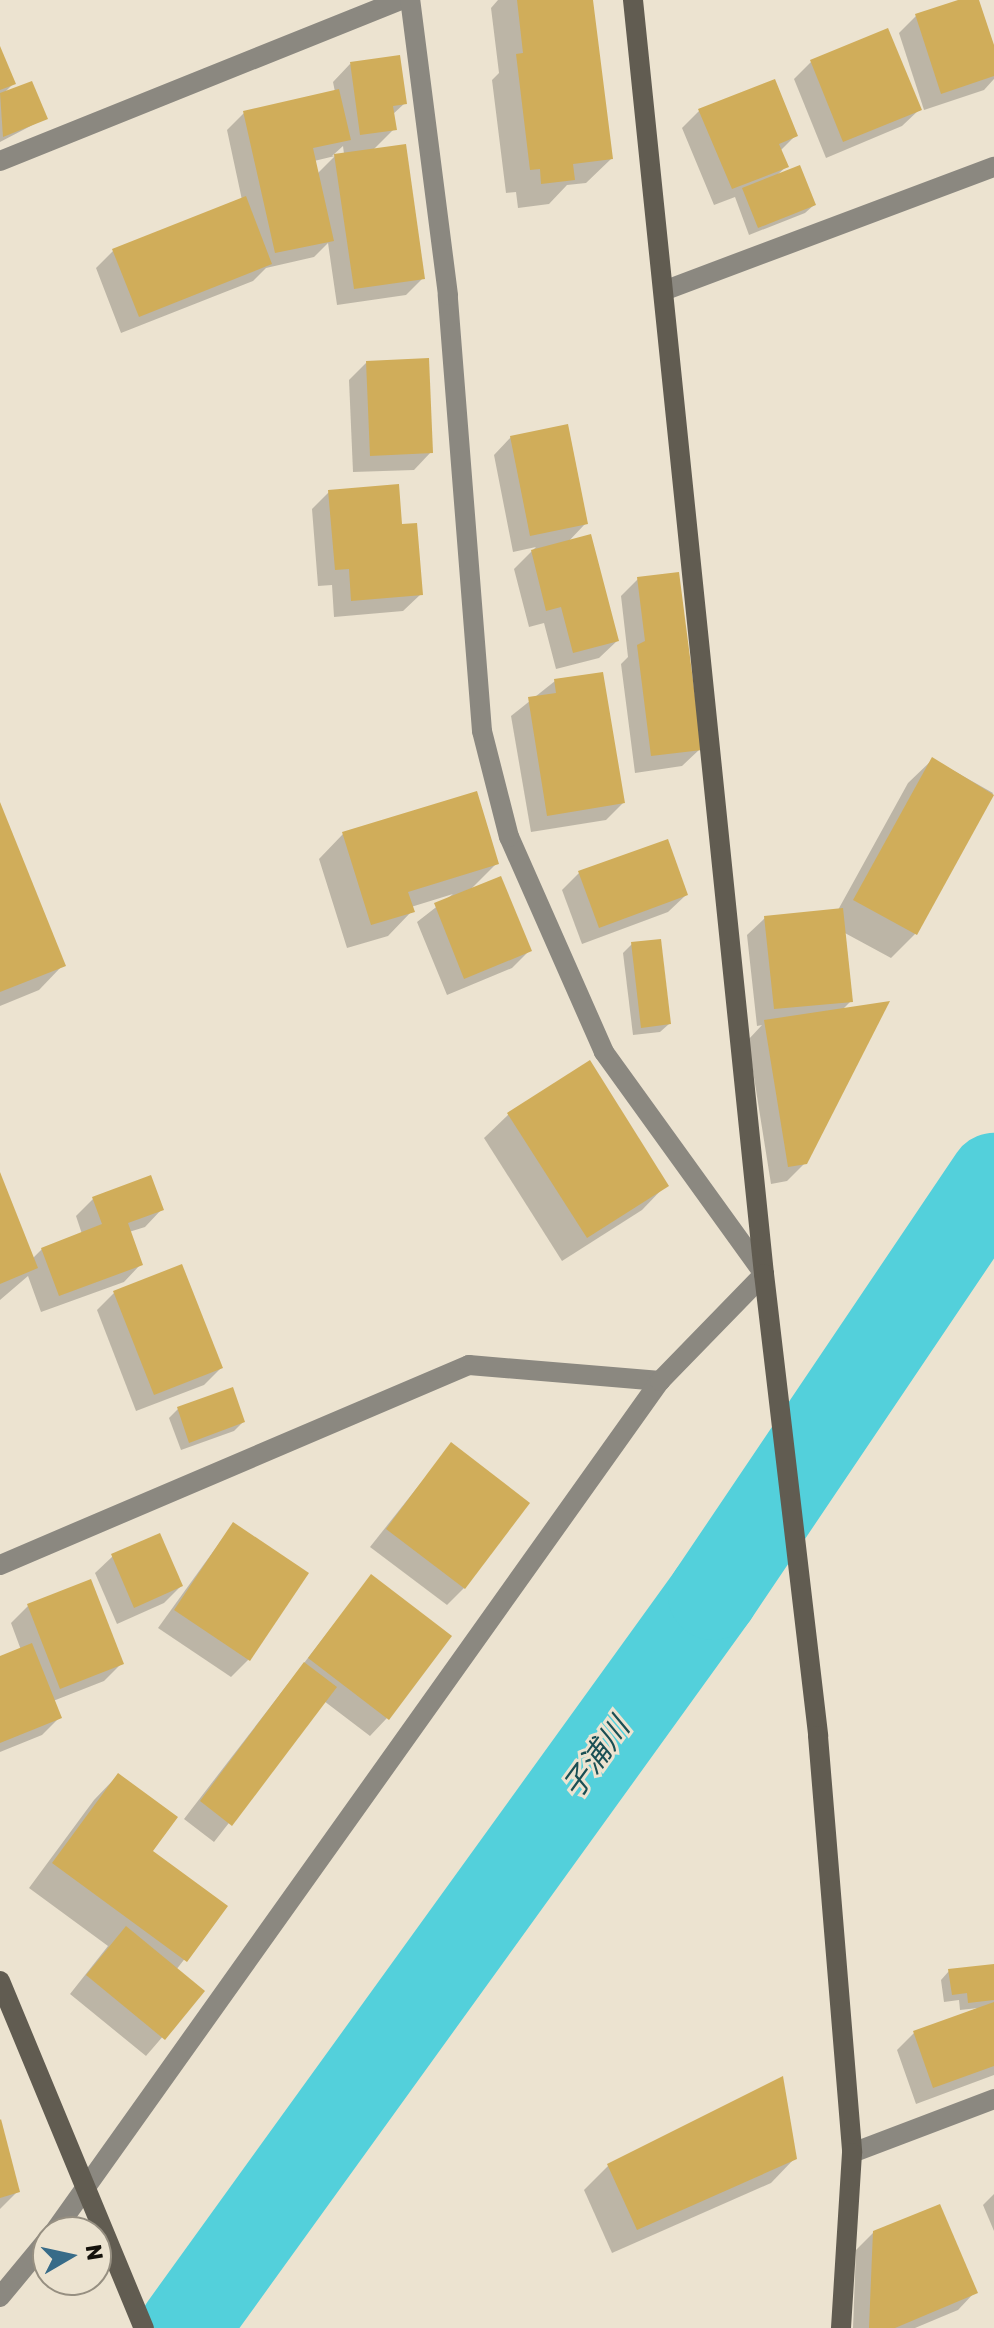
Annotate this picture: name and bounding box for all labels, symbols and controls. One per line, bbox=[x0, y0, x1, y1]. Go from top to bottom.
water label: 子浦川 bbox=[555, 1711, 637, 1805]
north arrow bbox=[32, 2216, 112, 2296]
text: N bbox=[80, 2243, 109, 2262]

